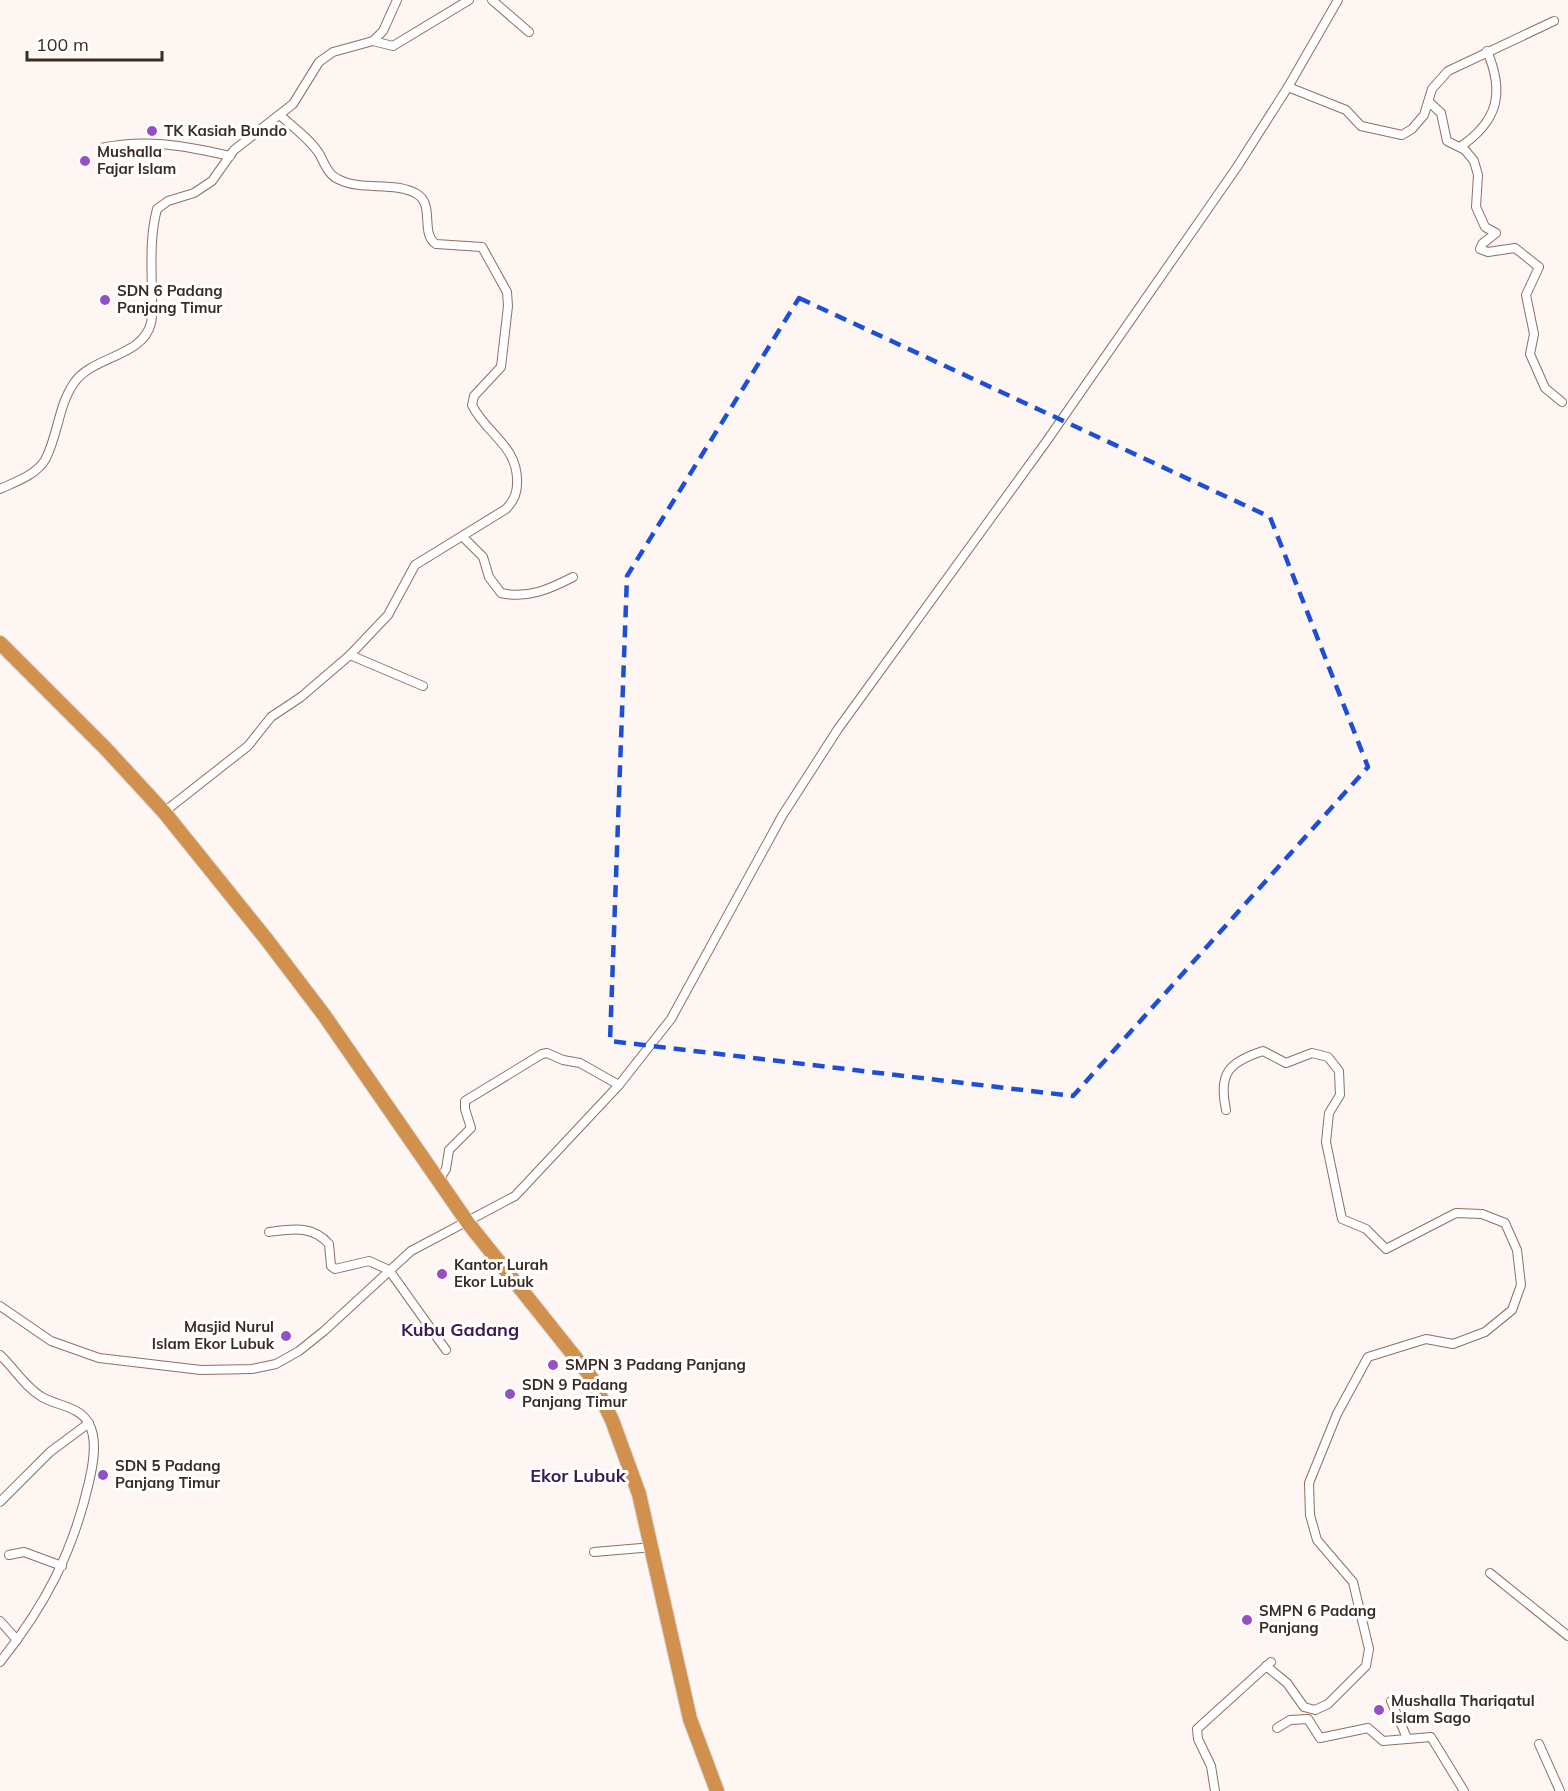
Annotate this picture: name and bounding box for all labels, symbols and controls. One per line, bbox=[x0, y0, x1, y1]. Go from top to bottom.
scale bar bbox=[27, 24, 162, 62]
text: 100 m bbox=[36, 33, 89, 56]
place label: TK Kasiah Bundo bbox=[164, 121, 287, 140]
marker: TK Kasiah Bundo bbox=[145, 124, 159, 138]
place label: Mushalla Fajar Islam bbox=[97, 142, 176, 178]
marker: Mushalla Fajar Islam bbox=[78, 154, 92, 168]
place label: SDN 6 Padang Panjang Timur bbox=[117, 281, 223, 317]
marker: SDN 6 Padang Panjang Timur bbox=[98, 293, 112, 307]
place label: Kantor Lurah Ekor Lubuk bbox=[454, 1255, 548, 1291]
marker: Kantor Lurah Ekor Lubuk bbox=[435, 1267, 449, 1281]
place label: Masjid Nurul Islam Ekor Lubuk bbox=[152, 1317, 275, 1353]
district label: Kubu Gadang bbox=[401, 1318, 519, 1341]
marker: Masjid Nurul Islam Ekor Lubuk bbox=[279, 1329, 293, 1343]
place label: SMPN 3 Padang Panjang bbox=[565, 1355, 746, 1374]
marker: SMPN 3 Padang Panjang bbox=[546, 1358, 560, 1372]
place label: SDN 9 Padang Panjang Timur bbox=[522, 1375, 628, 1411]
marker: SDN 9 Padang Panjang Timur bbox=[503, 1387, 517, 1401]
place label: SDN 5 Padang Panjang Timur bbox=[115, 1456, 221, 1492]
district label: Ekor Lubuk bbox=[530, 1464, 627, 1487]
marker: SDN 5 Padang Panjang Timur bbox=[96, 1468, 110, 1482]
place label: SMPN 6 Padang Panjang bbox=[1259, 1601, 1376, 1637]
marker: SMPN 6 Padang Panjang bbox=[1240, 1613, 1254, 1627]
place label: Mushalla Thariqatul Islam Sago bbox=[1391, 1691, 1535, 1727]
marker: Mushalla Thariqatul Islam Sago bbox=[1372, 1703, 1386, 1717]

